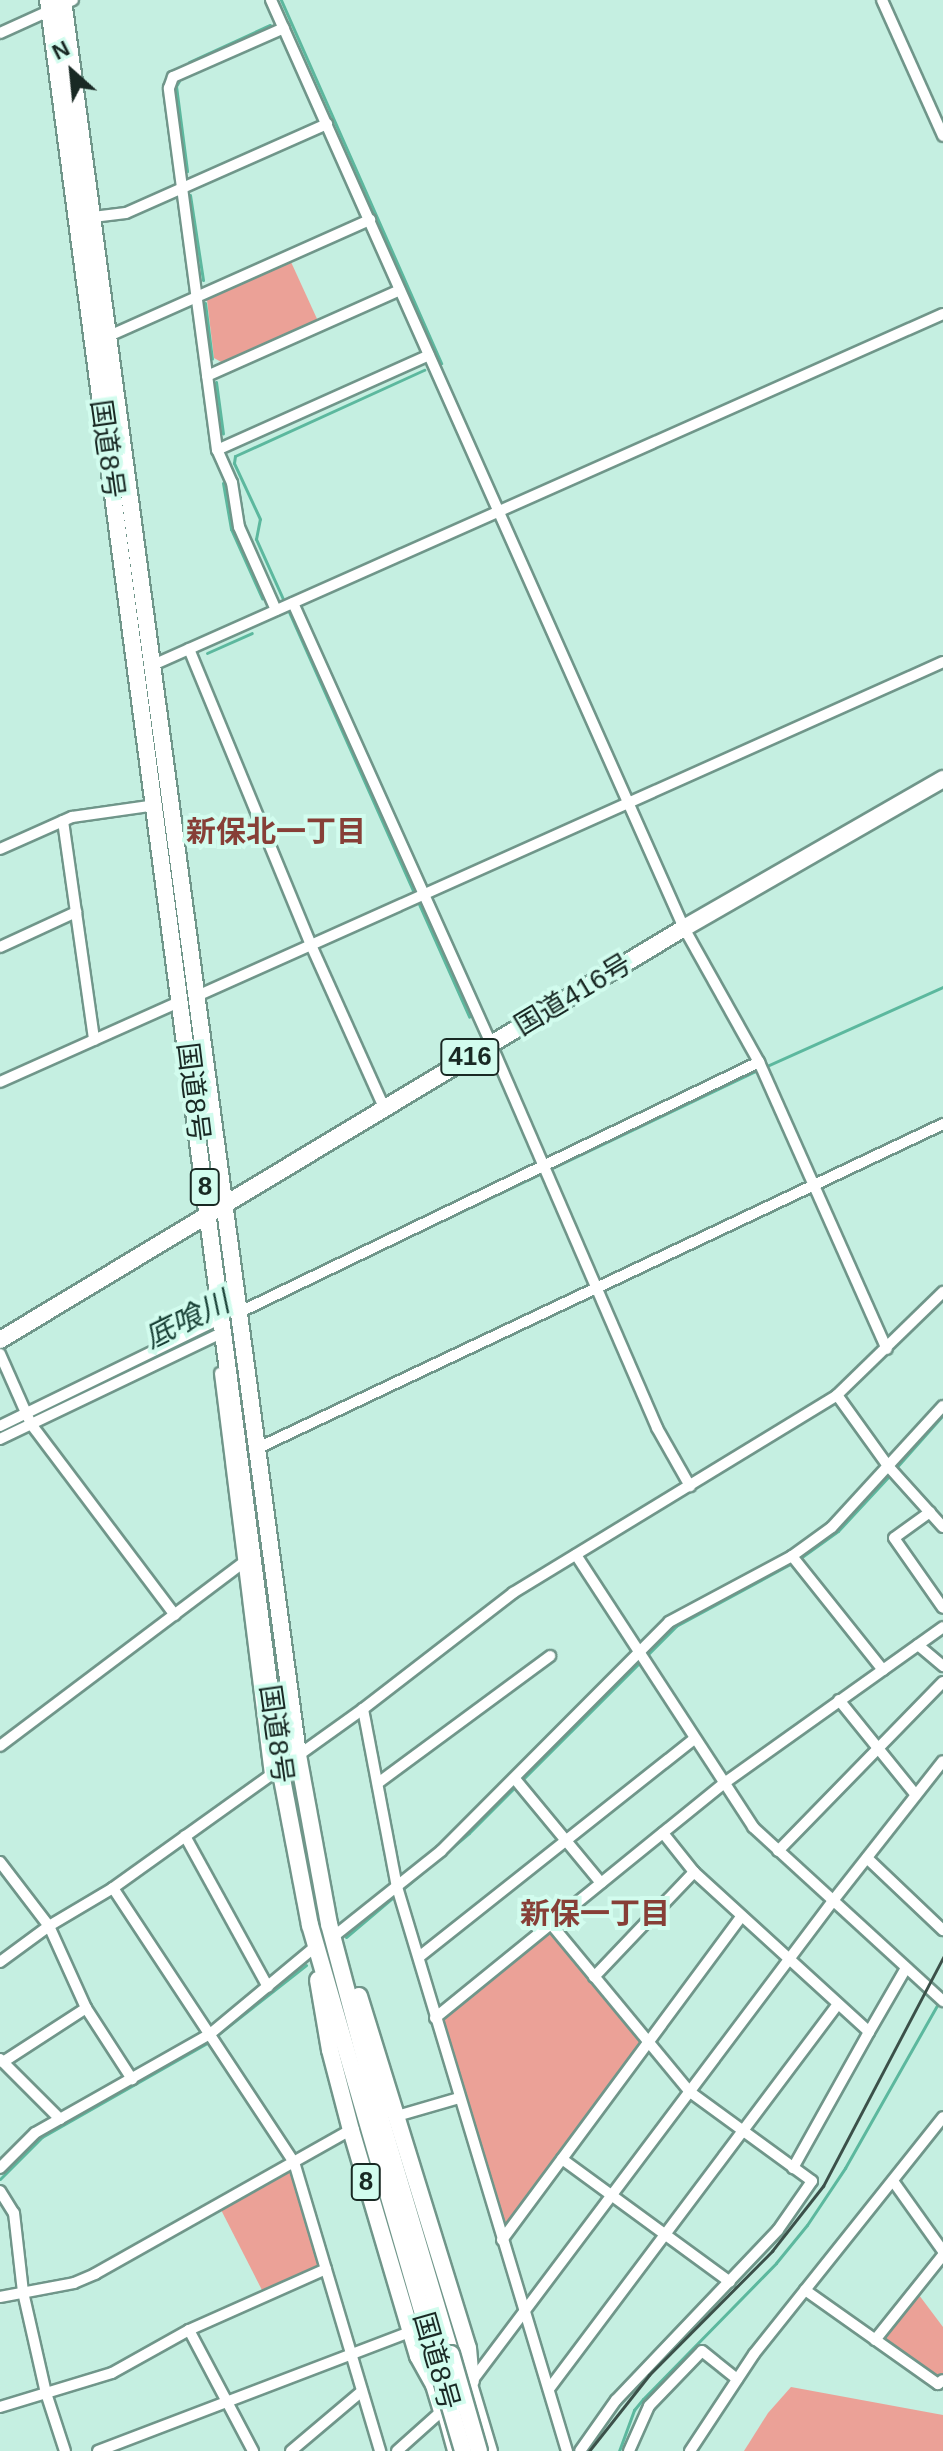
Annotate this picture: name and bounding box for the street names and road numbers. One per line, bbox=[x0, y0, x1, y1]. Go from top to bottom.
street label: 国道8号 bbox=[83, 397, 131, 501]
street label: 国道416号 bbox=[508, 947, 638, 1043]
road number: 416 bbox=[440, 1035, 500, 1079]
street label: 国道8号 bbox=[170, 1041, 216, 1143]
road number: 8 bbox=[189, 1165, 221, 1209]
street label: 国道8号 bbox=[252, 1682, 300, 1786]
road number: 8 bbox=[350, 2160, 382, 2204]
street label: 国道8号 bbox=[406, 2309, 466, 2413]

